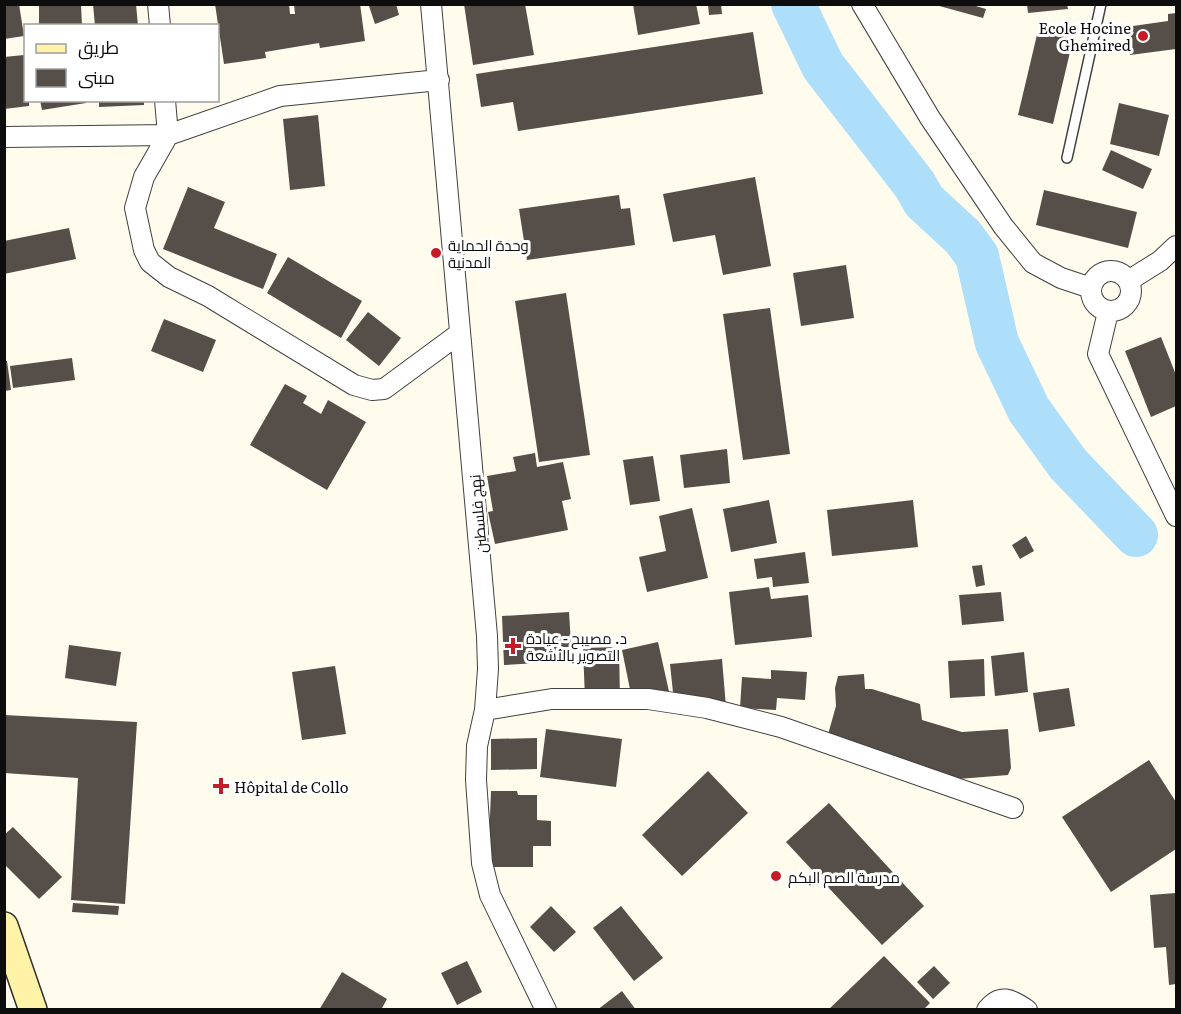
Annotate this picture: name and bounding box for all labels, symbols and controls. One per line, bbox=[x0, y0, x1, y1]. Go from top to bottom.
place label: Ecole Hocine Ghemired bbox=[1038, 16, 1131, 56]
legend bbox=[24, 24, 219, 102]
marker: Ecole Hocine Ghemired bbox=[1136, 29, 1150, 43]
text: طريق bbox=[78, 33, 119, 60]
text: مبنى bbox=[78, 63, 115, 90]
place label: وحدة الحماية المدنية bbox=[448, 233, 529, 273]
marker: وحدة الحماية المدنية bbox=[429, 246, 443, 260]
street label: نهج فلسطين bbox=[462, 474, 493, 554]
place label: د. مصيبح - عيادة التصوير بالأشعة bbox=[526, 626, 627, 666]
marker: د. مصيبح - عيادة التصوير بالأشعة bbox=[504, 637, 522, 655]
place label: Hôpital de Collo bbox=[234, 775, 349, 798]
marker: Hôpital de Collo bbox=[212, 777, 230, 795]
place label: مدرسة الصم البكم bbox=[788, 865, 900, 888]
marker: مدرسة الصم البكم bbox=[769, 869, 783, 883]

